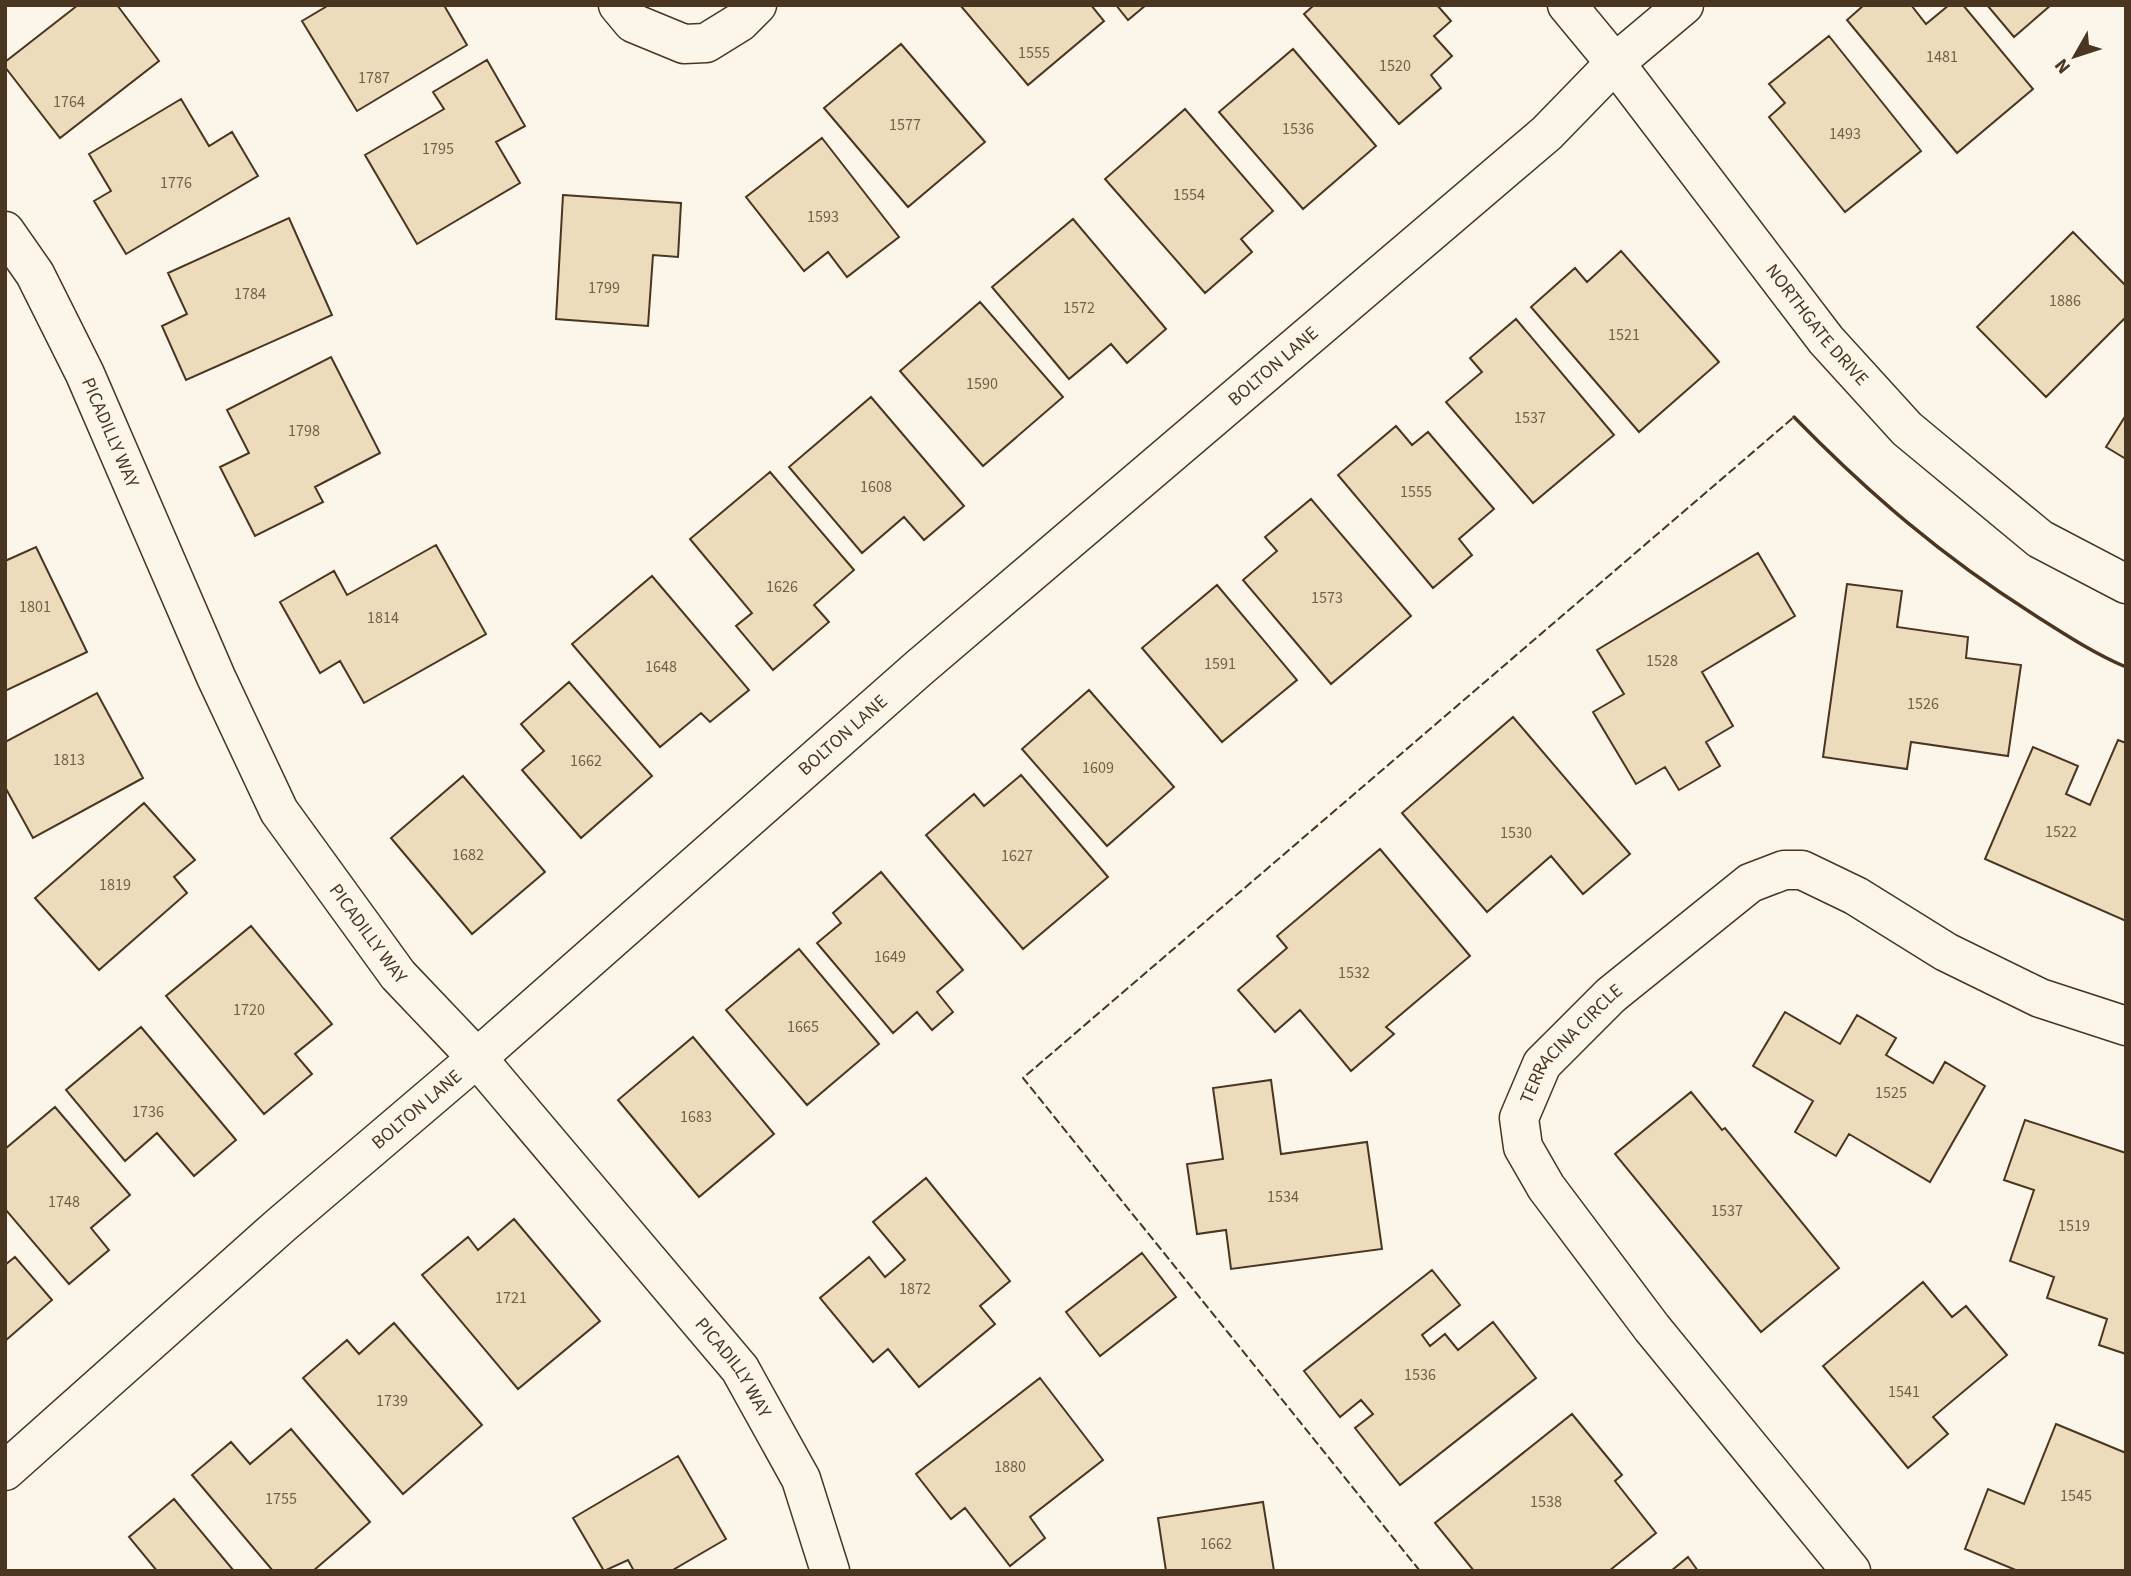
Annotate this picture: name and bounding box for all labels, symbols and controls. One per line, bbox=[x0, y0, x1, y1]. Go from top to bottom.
north arrow bbox=[2040, 21, 2110, 91]
house number: 1555 bbox=[1018, 42, 1050, 64]
house number: 1481 bbox=[1926, 46, 1958, 68]
text: N bbox=[2048, 52, 2077, 79]
house number: 1520 bbox=[1379, 55, 1411, 77]
house number: 1787 bbox=[358, 67, 390, 89]
house number: 1764 bbox=[53, 91, 85, 113]
house number: 1577 bbox=[889, 114, 921, 136]
house number: 1536 bbox=[1282, 118, 1314, 140]
house number: 1493 bbox=[1829, 123, 1861, 145]
house number: 1795 bbox=[422, 138, 454, 160]
house number: 1776 bbox=[160, 172, 192, 194]
house number: 1554 bbox=[1173, 184, 1205, 206]
house number: 1593 bbox=[807, 206, 839, 228]
street label: NORTHGATE DRIVE bbox=[1759, 258, 1875, 392]
house number: 1799 bbox=[588, 277, 620, 299]
house number: 1784 bbox=[234, 283, 266, 305]
house number: 1886 bbox=[2049, 290, 2081, 312]
house number: 1572 bbox=[1063, 297, 1095, 319]
street label: BOLTON LANE bbox=[1222, 320, 1324, 413]
house number: 1521 bbox=[1608, 324, 1640, 346]
street label: PICADILLY WAY bbox=[75, 373, 146, 493]
house number: 1590 bbox=[966, 373, 998, 395]
house number: 1537 bbox=[1514, 407, 1546, 429]
house number: 1798 bbox=[288, 420, 320, 442]
house number: 1608 bbox=[860, 476, 892, 498]
house number: 1555 bbox=[1400, 481, 1432, 503]
house number: 1626 bbox=[766, 576, 798, 598]
house number: 1573 bbox=[1311, 587, 1343, 609]
house number: 1801 bbox=[19, 596, 51, 618]
house number: 1814 bbox=[367, 607, 399, 629]
house number: 1528 bbox=[1646, 650, 1678, 672]
house number: 1591 bbox=[1204, 653, 1236, 675]
house number: 1648 bbox=[645, 656, 677, 678]
street label: BOLTON LANE bbox=[792, 688, 893, 782]
house number: 1526 bbox=[1907, 693, 1939, 715]
house number: 1813 bbox=[53, 749, 85, 771]
house number: 1662 bbox=[570, 750, 602, 772]
house number: 1609 bbox=[1082, 757, 1114, 779]
house number: 1522 bbox=[2045, 821, 2077, 843]
house number: 1530 bbox=[1500, 822, 1532, 844]
house number: 1682 bbox=[452, 844, 484, 866]
house number: 1627 bbox=[1001, 845, 1033, 867]
house number: 1819 bbox=[99, 874, 131, 896]
street label: PICADILLY WAY bbox=[323, 878, 414, 991]
house number: 1649 bbox=[874, 946, 906, 968]
house number: 1532 bbox=[1338, 962, 1370, 984]
street label: TERRACINA CIRCLE bbox=[1513, 977, 1628, 1108]
house number: 1720 bbox=[233, 999, 265, 1021]
house number: 1665 bbox=[787, 1016, 819, 1038]
street label: BOLTON LANE bbox=[366, 1063, 468, 1156]
house number: 1525 bbox=[1875, 1082, 1907, 1104]
house number: 1736 bbox=[132, 1101, 164, 1123]
house number: 1683 bbox=[680, 1106, 712, 1128]
house number: 1534 bbox=[1267, 1186, 1299, 1208]
house number: 1748 bbox=[48, 1191, 80, 1213]
house number: 1537 bbox=[1711, 1200, 1743, 1222]
house number: 1519 bbox=[2058, 1215, 2090, 1237]
house number: 1872 bbox=[899, 1278, 931, 1300]
house number: 1721 bbox=[495, 1287, 527, 1309]
street label: PICADILLY WAY bbox=[689, 1312, 778, 1423]
house number: 1536 bbox=[1404, 1364, 1436, 1386]
house number: 1541 bbox=[1888, 1381, 1920, 1403]
house number: 1739 bbox=[376, 1390, 408, 1412]
house number: 1880 bbox=[994, 1456, 1026, 1478]
house number: 1545 bbox=[2060, 1485, 2092, 1507]
house number: 1755 bbox=[265, 1488, 297, 1510]
house number: 1538 bbox=[1530, 1491, 1562, 1513]
house number: 1662 bbox=[1200, 1533, 1232, 1555]

